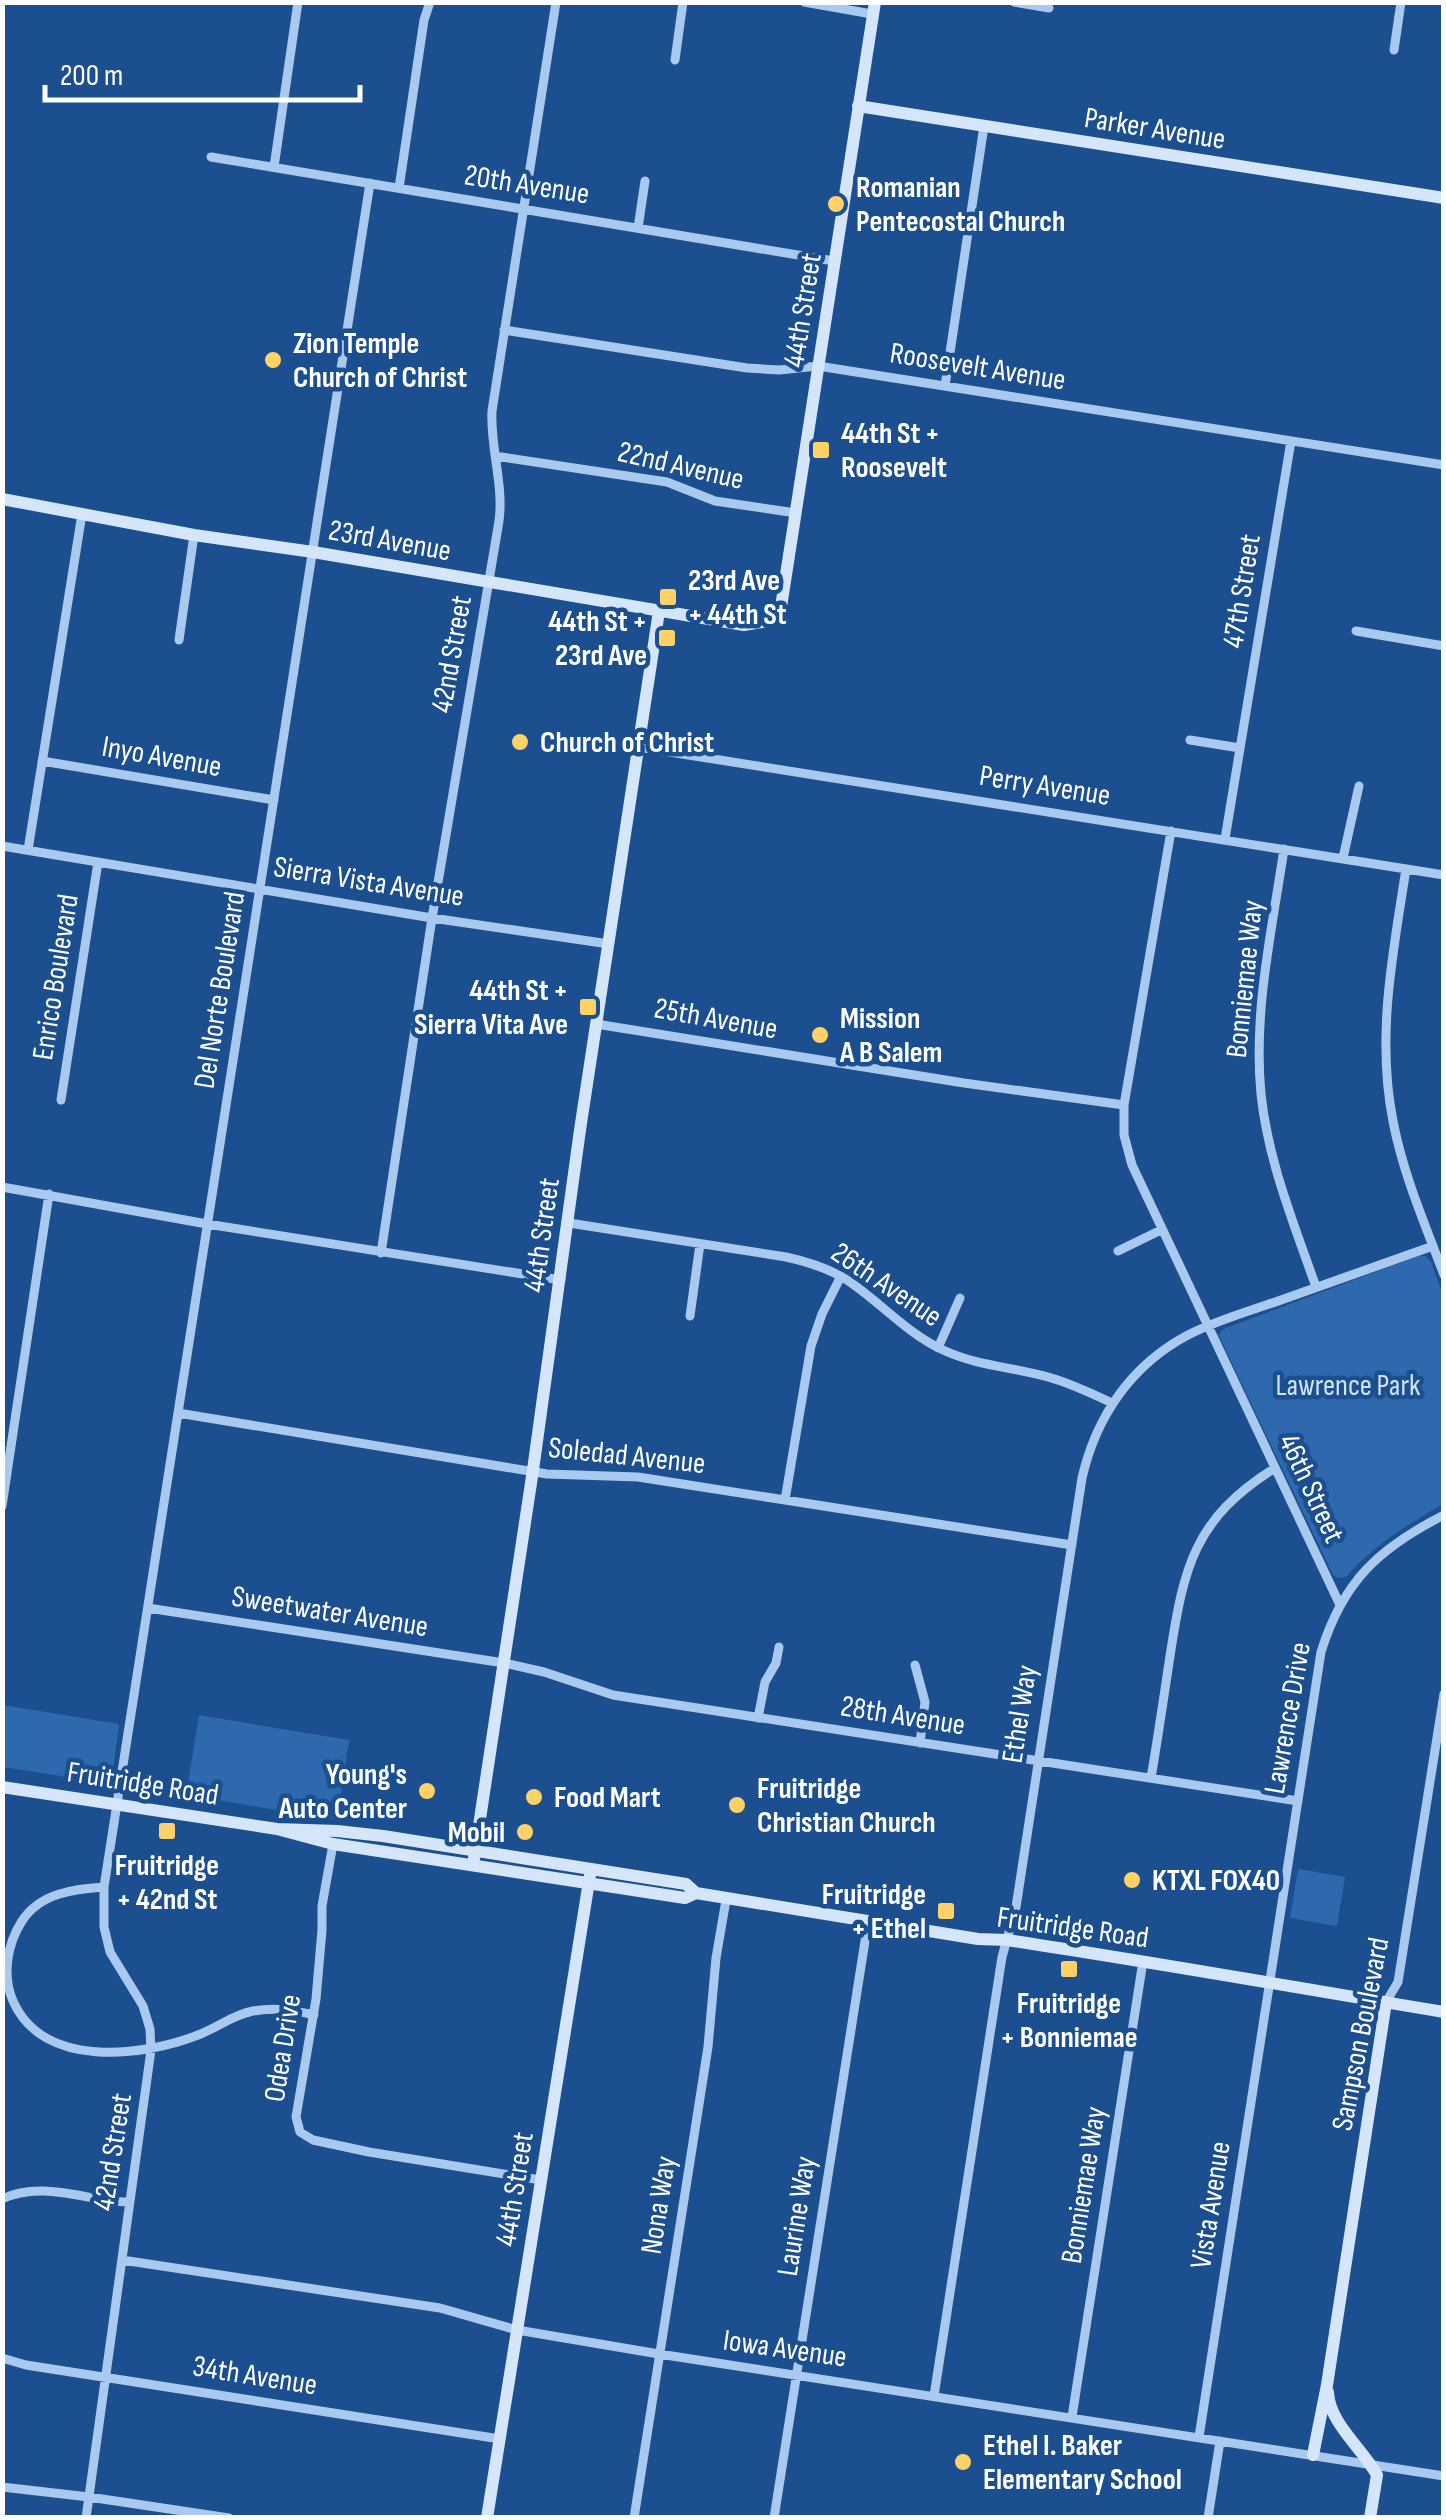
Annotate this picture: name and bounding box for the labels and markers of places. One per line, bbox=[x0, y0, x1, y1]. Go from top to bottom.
place label: Romanian Pentecostal Church bbox=[856, 170, 1065, 240]
marker: Romanian Pentecostal Church bbox=[825, 193, 847, 215]
place label: Zion Temple Church of Christ bbox=[293, 326, 467, 396]
marker: Zion Temple Church of Christ bbox=[262, 349, 284, 371]
place label: 44th St + Roosevelt bbox=[841, 416, 947, 486]
marker: 44th St + Roosevelt bbox=[810, 439, 832, 461]
place label: 23rd Ave + 44th St bbox=[688, 563, 787, 633]
marker: 23rd Ave + 44th St bbox=[657, 586, 679, 608]
place label: 44th St + 23rd Ave bbox=[548, 604, 647, 674]
marker: 44th St + 23rd Ave bbox=[656, 627, 678, 649]
place label: Church of Christ bbox=[540, 725, 714, 761]
marker: Church of Christ bbox=[509, 731, 531, 753]
place label: 44th St + Sierra Vita Ave bbox=[414, 973, 568, 1043]
marker: 44th St + Sierra Vita Ave bbox=[577, 996, 599, 1018]
place label: Mission A B Salem bbox=[839, 1001, 942, 1071]
marker: Mission A B Salem bbox=[809, 1024, 831, 1046]
place label: Young's Auto Center bbox=[278, 1757, 407, 1827]
place label: Fruitridge Christian Church bbox=[757, 1771, 936, 1841]
marker: Young's Auto Center bbox=[416, 1780, 438, 1802]
place label: Food Mart bbox=[554, 1780, 661, 1816]
marker: Food Mart bbox=[523, 1786, 545, 1808]
marker: Fruitridge Christian Church bbox=[726, 1794, 748, 1816]
place label: Mobil bbox=[448, 1815, 505, 1851]
marker: Fruitridge + 42nd St bbox=[156, 1820, 178, 1842]
marker: Mobil bbox=[514, 1821, 536, 1843]
place label: Fruitridge + 42nd St bbox=[115, 1848, 219, 1918]
place label: KTXL FOX40 bbox=[1152, 1863, 1280, 1899]
marker: KTXL FOX40 bbox=[1121, 1869, 1143, 1891]
place label: Fruitridge + Ethel bbox=[822, 1877, 926, 1947]
marker: Fruitridge + Ethel bbox=[935, 1900, 957, 1922]
marker: Fruitridge + Bonniemae bbox=[1058, 1958, 1080, 1980]
place label: Fruitridge + Bonniemae bbox=[1000, 1986, 1138, 2056]
place label: Ethel I. Baker Elementary School bbox=[983, 2428, 1182, 2498]
marker: Ethel I. Baker Elementary School bbox=[952, 2451, 974, 2473]

